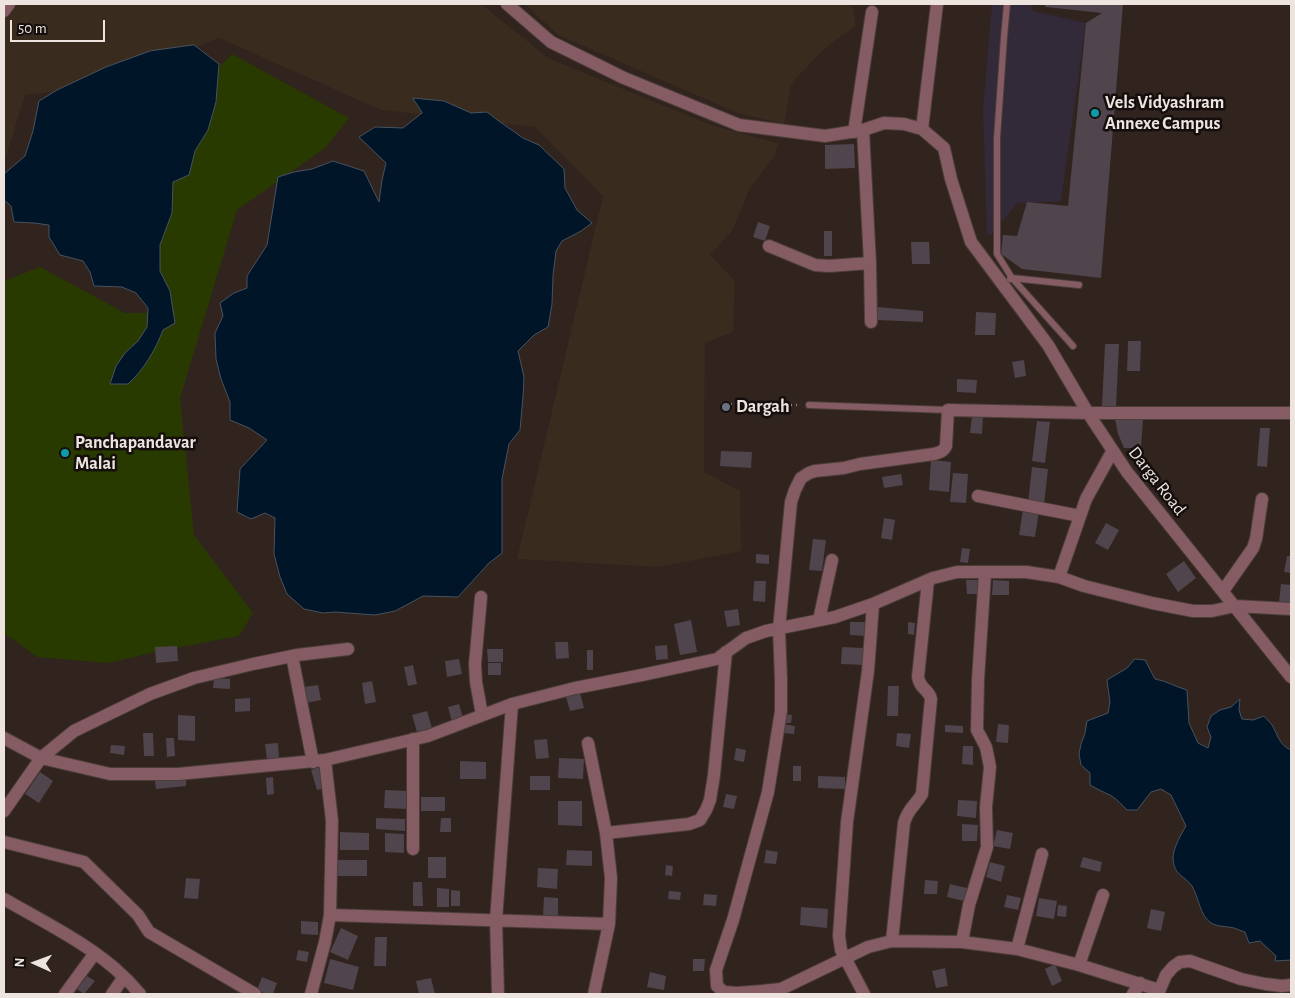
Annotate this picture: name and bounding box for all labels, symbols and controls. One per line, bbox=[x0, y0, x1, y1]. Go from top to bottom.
scale bar bbox=[12, 10, 108, 42]
text: 50 m bbox=[18, 21, 47, 36]
place label: Vels Vidyashram Annexe Campus bbox=[1105, 92, 1224, 134]
marker: Vels Vidyashram Annexe Campus bbox=[1089, 107, 1101, 119]
place label: Dargah bbox=[736, 396, 789, 418]
marker: Dargah bbox=[720, 401, 732, 413]
place label: Panchapandavar Malai bbox=[75, 432, 196, 474]
street label: Darga Road bbox=[1123, 442, 1191, 520]
marker: Panchapandavar Malai bbox=[59, 447, 71, 459]
north arrow bbox=[10, 938, 60, 988]
text: N bbox=[13, 957, 27, 968]

